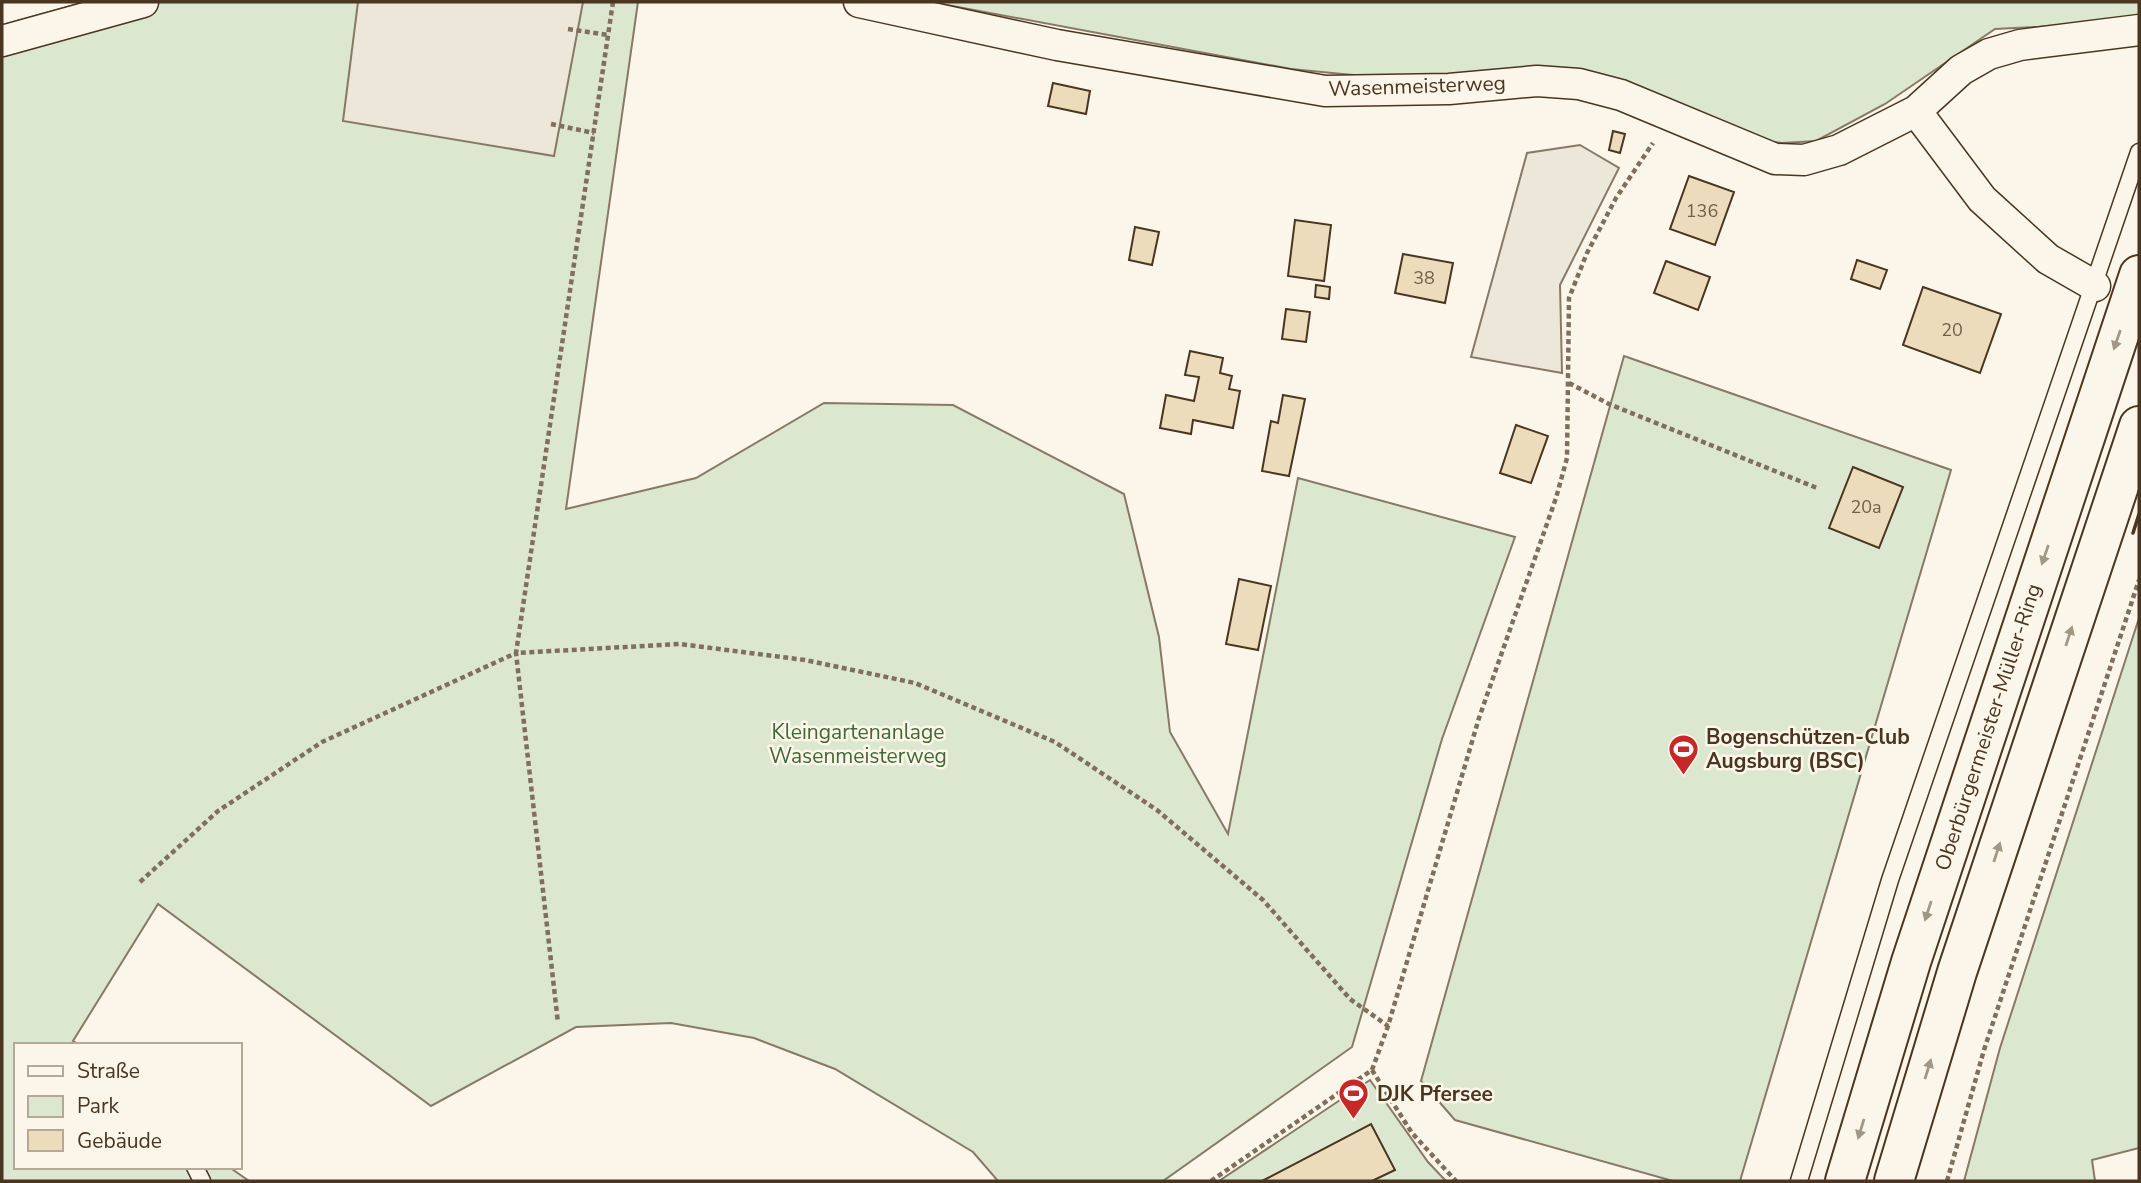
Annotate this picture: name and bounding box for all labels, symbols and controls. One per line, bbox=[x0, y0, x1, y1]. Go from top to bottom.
street label: Wasenmeisterweg bbox=[1328, 69, 1506, 103]
house number: 136 bbox=[1686, 199, 1718, 223]
house number: 38 bbox=[1413, 266, 1435, 290]
house number: 20 bbox=[1941, 318, 1963, 342]
one-way arrow bbox=[2111, 329, 2122, 350]
house number: 20a bbox=[1850, 495, 1882, 519]
one-way arrow bbox=[2039, 545, 2049, 566]
street label: Oberbürgermeister-Müller-Ring bbox=[1928, 580, 2048, 874]
one-way arrow bbox=[2064, 626, 2075, 647]
park label: Kleingartenanlage Wasenmeisterweg bbox=[769, 718, 947, 770]
place label: Bogenschützen-Club Augsburg (BSC) bbox=[1706, 723, 1910, 775]
sports icon: Bogenschützen-Club Augsburg (BSC) bbox=[1666, 732, 1700, 776]
one-way arrow bbox=[1992, 842, 2003, 863]
one-way arrow bbox=[1922, 901, 1932, 922]
legend bbox=[14, 1043, 242, 1169]
text: Straße bbox=[77, 1057, 140, 1085]
one-way arrow bbox=[1923, 1058, 1933, 1079]
sports icon: DJK Pfersee bbox=[1337, 1077, 1371, 1121]
place label: DJK Pfersee bbox=[1377, 1080, 1493, 1108]
text: Park bbox=[77, 1092, 119, 1120]
one-way arrow bbox=[1855, 1118, 1865, 1139]
text: Gebäude bbox=[77, 1127, 162, 1155]

